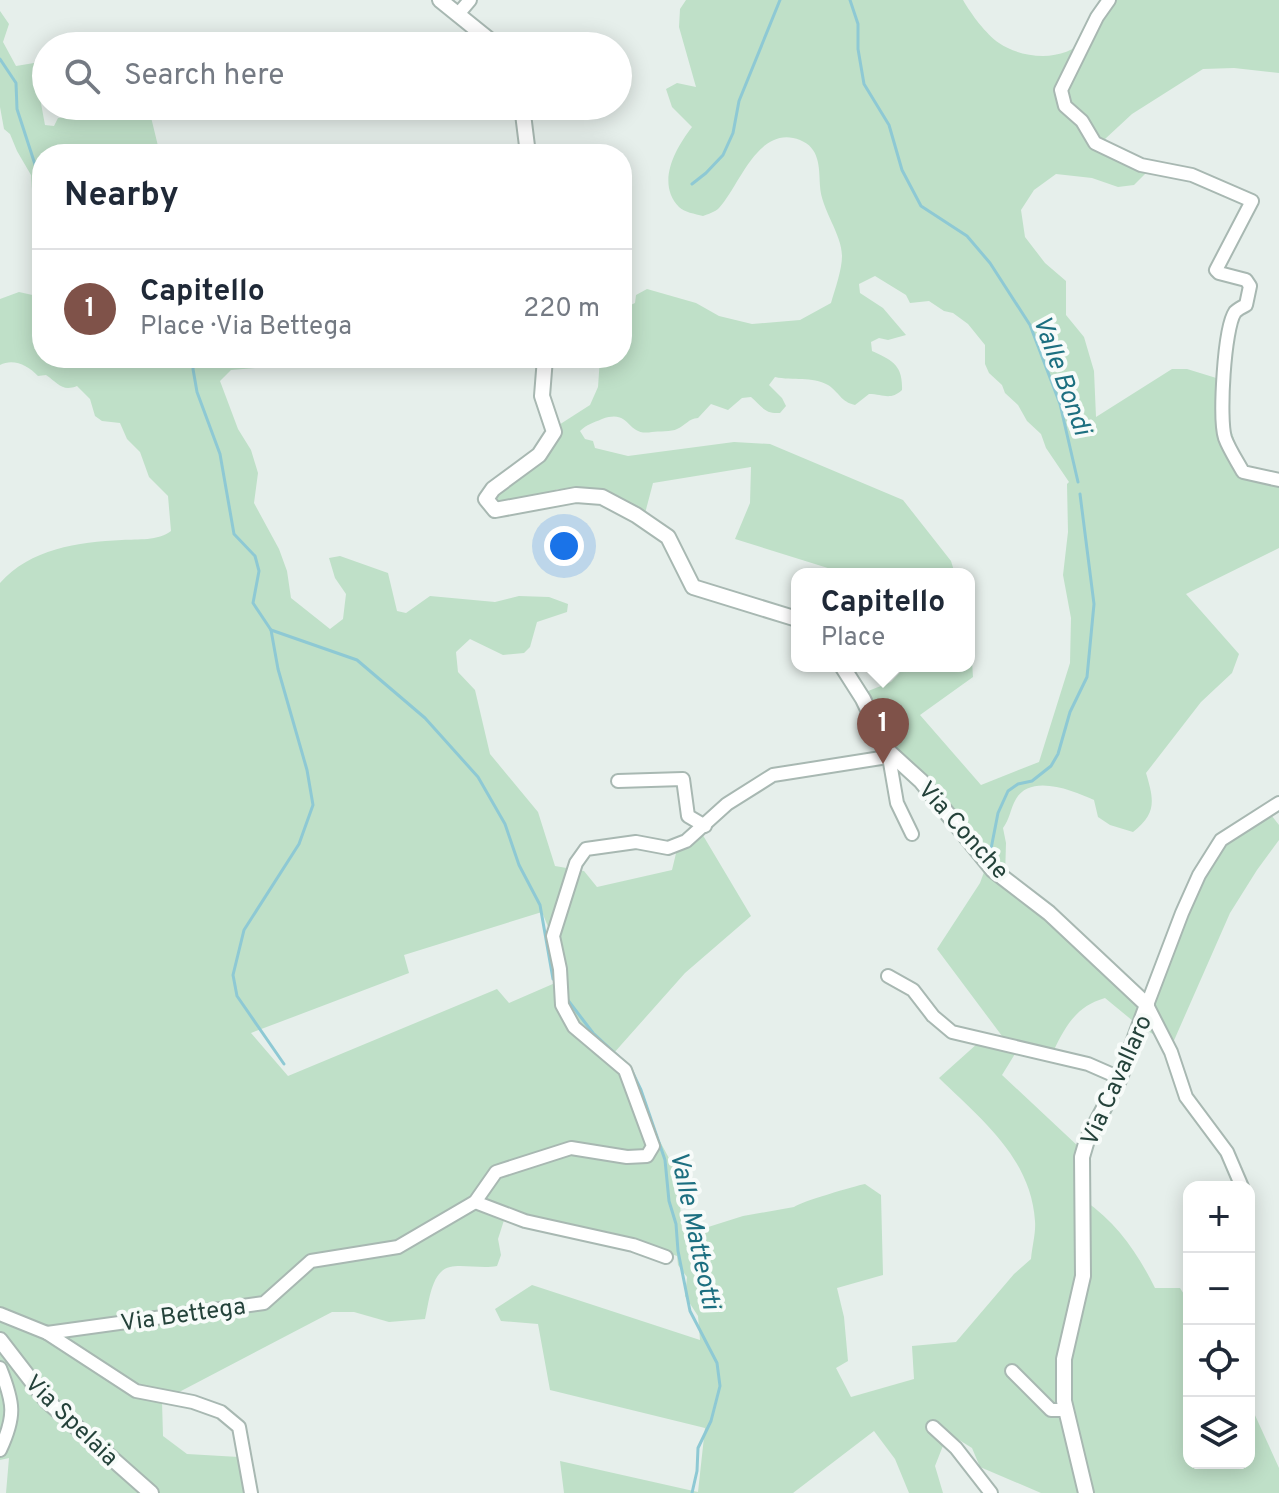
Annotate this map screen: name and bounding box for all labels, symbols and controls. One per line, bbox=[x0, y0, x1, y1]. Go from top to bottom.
search box bbox=[32, 32, 632, 120]
icon: search bbox=[60, 54, 104, 98]
text: Search here bbox=[124, 58, 284, 95]
text: Nearby bbox=[64, 175, 179, 218]
text: Capitello bbox=[140, 274, 265, 311]
text: 1 bbox=[85, 293, 95, 326]
text: 220 m bbox=[523, 293, 600, 326]
text: Place · Via Bettega bbox=[140, 311, 352, 344]
water label: Valle Bondi bbox=[1024, 311, 1098, 442]
your location bbox=[544, 526, 584, 566]
popup bbox=[791, 568, 975, 672]
text: Capitello bbox=[821, 585, 945, 622]
text: Place bbox=[821, 622, 885, 655]
pin: 1 bbox=[857, 698, 909, 764]
street label: Via Conche bbox=[911, 776, 1014, 887]
street label: Via Cavallaro bbox=[1076, 1011, 1160, 1151]
water label: Valle Matteotti bbox=[661, 1149, 727, 1314]
map controls bbox=[1183, 1181, 1255, 1469]
button: + bbox=[1183, 1181, 1255, 1253]
button: − bbox=[1183, 1253, 1255, 1325]
street label: Via Bettega bbox=[119, 1292, 248, 1340]
button: locate bbox=[1183, 1325, 1255, 1397]
street label: Via Spelaia bbox=[17, 1369, 124, 1474]
button: layers bbox=[1183, 1397, 1255, 1469]

